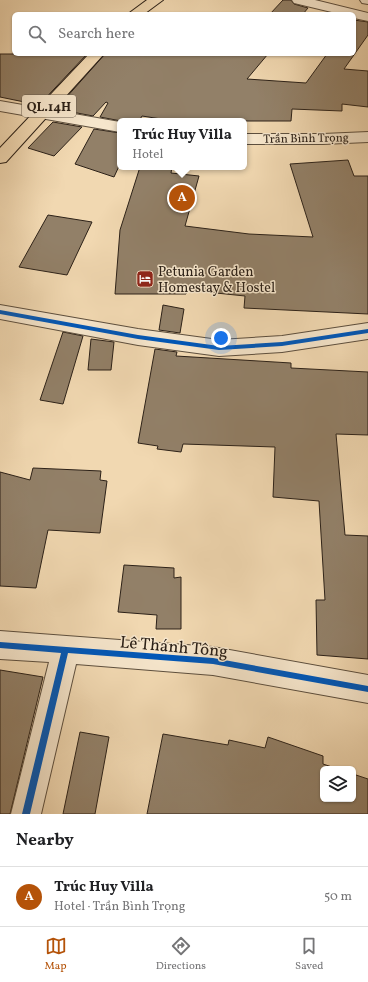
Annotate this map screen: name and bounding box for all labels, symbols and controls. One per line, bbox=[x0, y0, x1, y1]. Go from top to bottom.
search box bbox=[12, 12, 356, 56]
icon: search bbox=[26, 23, 48, 45]
text: Search here bbox=[58, 24, 135, 45]
road number: QL.14H bbox=[22, 95, 76, 117]
popup bbox=[117, 118, 247, 170]
text: Trúc Huy Villa bbox=[132, 125, 232, 146]
street label: Trần Bình Trọng bbox=[263, 130, 349, 148]
text: Hotel bbox=[132, 146, 163, 164]
pin: A bbox=[169, 183, 195, 213]
place label: Petunia Garden Homestay & Hostel bbox=[158, 263, 275, 298]
hotel icon: Petunia Garden Homestay & Hostel bbox=[135, 269, 155, 289]
your location bbox=[211, 328, 231, 348]
street label: Lê Thánh Tông bbox=[119, 631, 229, 664]
map controls bbox=[320, 766, 356, 802]
button: layers bbox=[320, 766, 356, 802]
text: Nearby bbox=[16, 829, 74, 852]
text: Trúc Huy Villa bbox=[54, 877, 154, 898]
text: A bbox=[24, 888, 34, 906]
text: 50 m bbox=[324, 888, 352, 906]
text: Hotel · Trần Bình Trọng bbox=[54, 898, 186, 916]
tab: Map bbox=[45, 935, 67, 974]
tab: Directions bbox=[156, 935, 206, 974]
tab: Saved bbox=[295, 935, 323, 974]

